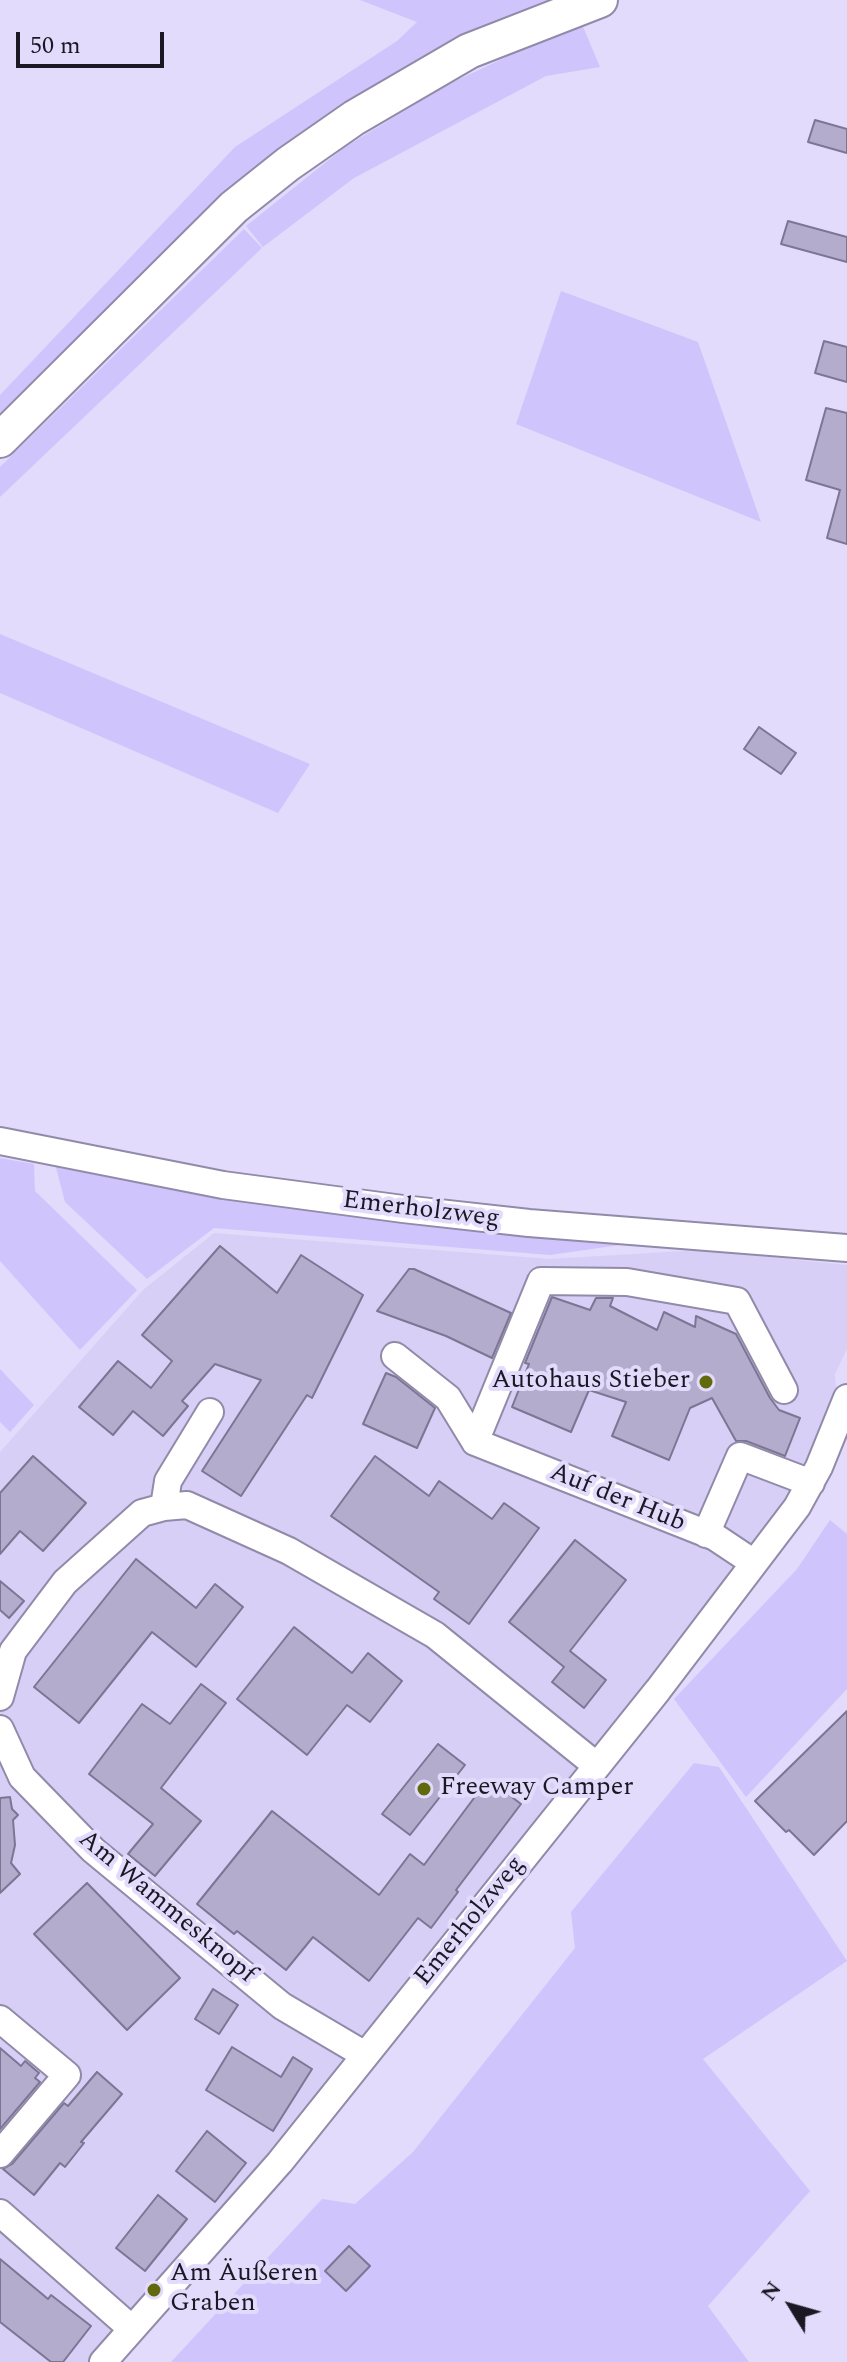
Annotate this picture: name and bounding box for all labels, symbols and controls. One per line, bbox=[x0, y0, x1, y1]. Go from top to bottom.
scale bar bbox=[20, 16, 168, 66]
text: 50 m bbox=[30, 28, 81, 64]
street label: Emerholzweg bbox=[341, 1186, 501, 1236]
place label: Autohaus Stieber bbox=[492, 1366, 690, 1398]
marker: Autohaus Stieber bbox=[697, 1373, 715, 1391]
street label: Auf der Hub bbox=[545, 1458, 689, 1540]
place label: Freeway Camper bbox=[440, 1773, 634, 1805]
marker: Freeway Camper bbox=[415, 1780, 433, 1798]
street label: Am Wammesknopf bbox=[71, 1825, 261, 1991]
street label: Emerholzweg bbox=[409, 1851, 533, 1993]
place label: Am Äußeren Graben bbox=[170, 2259, 318, 2320]
north arrow bbox=[751, 2266, 831, 2346]
text: N bbox=[753, 2274, 790, 2308]
marker: Am Äußeren Graben bbox=[145, 2281, 163, 2299]

